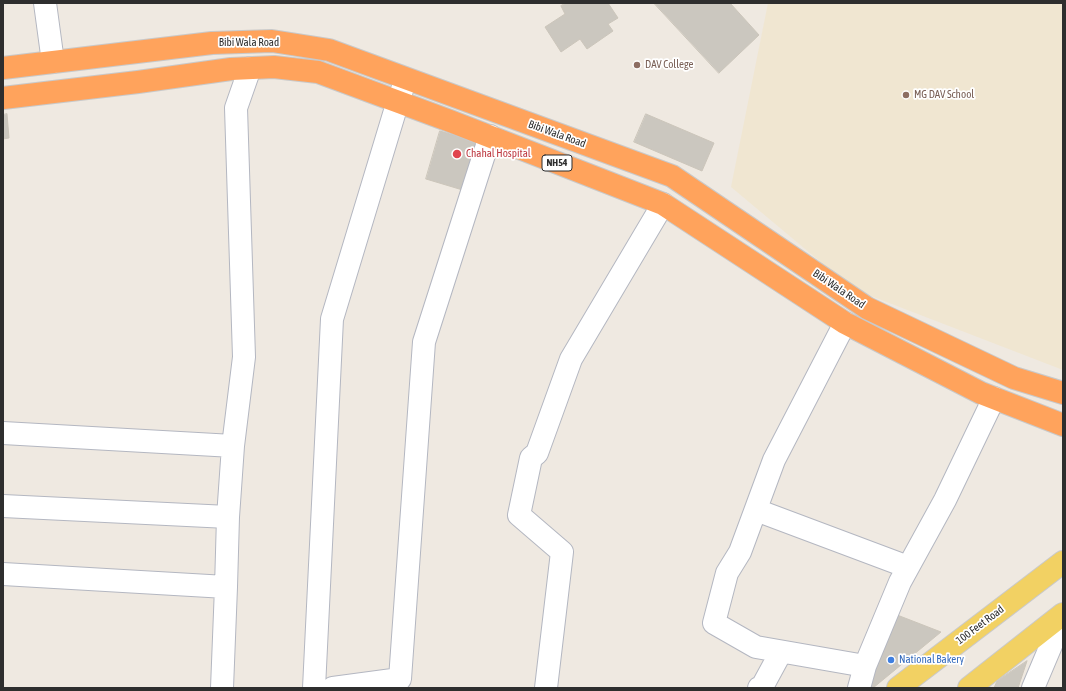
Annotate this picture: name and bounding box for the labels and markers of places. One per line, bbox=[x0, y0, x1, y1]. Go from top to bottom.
place label: DAV College bbox=[645, 58, 694, 72]
marker: DAV College bbox=[632, 60, 642, 70]
place label: MG DAV School bbox=[914, 88, 974, 102]
marker: MG DAV School bbox=[901, 90, 911, 100]
place label: Chahal Hospital bbox=[466, 147, 531, 161]
marker: Chahal Hospital bbox=[451, 148, 463, 160]
place label: National Bakery bbox=[899, 653, 964, 667]
marker: National Bakery bbox=[886, 655, 896, 665]

